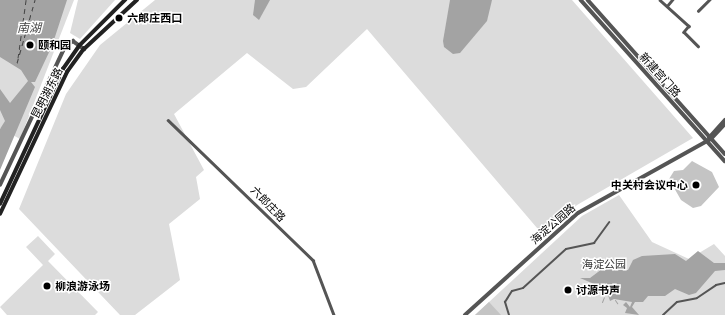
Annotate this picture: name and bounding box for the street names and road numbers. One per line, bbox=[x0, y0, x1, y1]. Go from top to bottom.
street label: 新建宫门路 bbox=[637, 50, 683, 100]
street label: 昆明湖东路 bbox=[29, 66, 65, 120]
street label: 六郎庄路 bbox=[248, 184, 288, 224]
street label: 海淀公园路 bbox=[528, 201, 578, 247]

